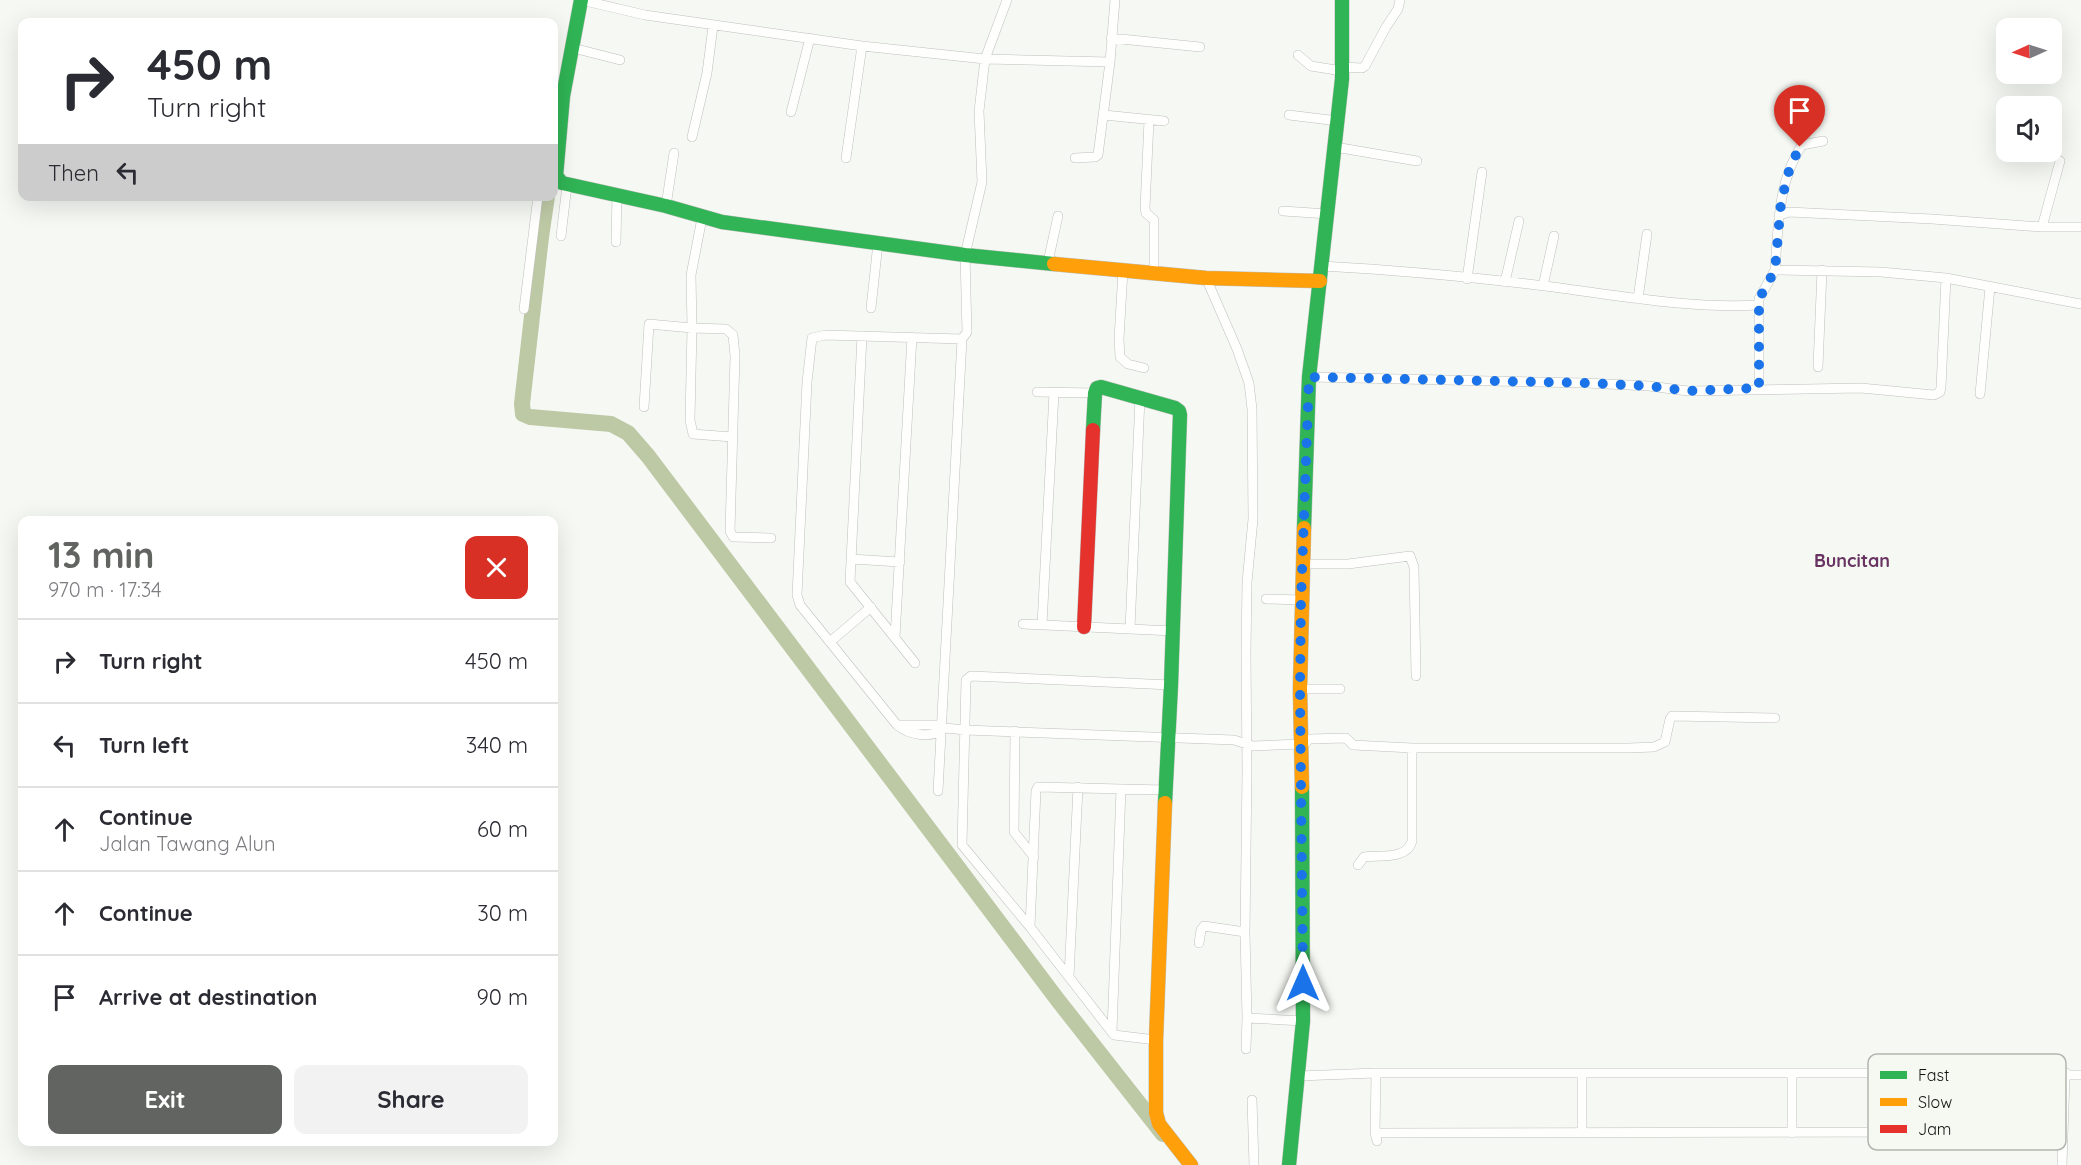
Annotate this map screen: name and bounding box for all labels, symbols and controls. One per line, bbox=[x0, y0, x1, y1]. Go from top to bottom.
north arrow bbox=[1996, 18, 2062, 84]
map controls bbox=[1996, 18, 2062, 162]
text: 450 m bbox=[147, 38, 272, 91]
icon: right bbox=[48, 42, 126, 120]
pin bbox=[1774, 85, 1825, 147]
text: Turn right bbox=[147, 90, 266, 124]
icon: arrive bbox=[1783, 94, 1816, 127]
button: sound bbox=[1996, 96, 2062, 162]
icon: left bbox=[111, 156, 144, 189]
text: Then bbox=[48, 159, 99, 187]
text: 13 min bbox=[48, 532, 155, 577]
button: close bbox=[465, 536, 528, 599]
district label: Buncitan bbox=[1814, 549, 1890, 572]
text: 970 m · 17:34 bbox=[48, 577, 162, 602]
icon: right bbox=[48, 645, 81, 678]
text: Turn right bbox=[99, 647, 203, 675]
text: 450 m bbox=[465, 647, 528, 675]
icon: left bbox=[48, 729, 81, 762]
text: Turn left bbox=[99, 731, 189, 759]
text: 340 m bbox=[466, 731, 528, 759]
text: Continue bbox=[99, 803, 193, 831]
icon: ahead bbox=[48, 813, 81, 846]
text: 60 m bbox=[477, 815, 528, 843]
text: Jalan Tawang Alun bbox=[99, 831, 276, 856]
icon: ahead bbox=[48, 897, 81, 930]
text: Continue bbox=[99, 899, 193, 927]
text: 30 m bbox=[477, 899, 528, 927]
position arrow bbox=[1271, 951, 1335, 1015]
icon: arrive bbox=[48, 981, 81, 1014]
text: Arrive at destination bbox=[99, 983, 317, 1011]
text: 90 m bbox=[477, 983, 528, 1011]
legend bbox=[1868, 1054, 2066, 1150]
button: Exit bbox=[48, 1065, 282, 1134]
button: Share bbox=[294, 1065, 528, 1134]
text: Fast bbox=[1918, 1065, 1949, 1085]
text: Slow bbox=[1918, 1092, 1952, 1112]
text: Jam bbox=[1918, 1119, 1951, 1139]

